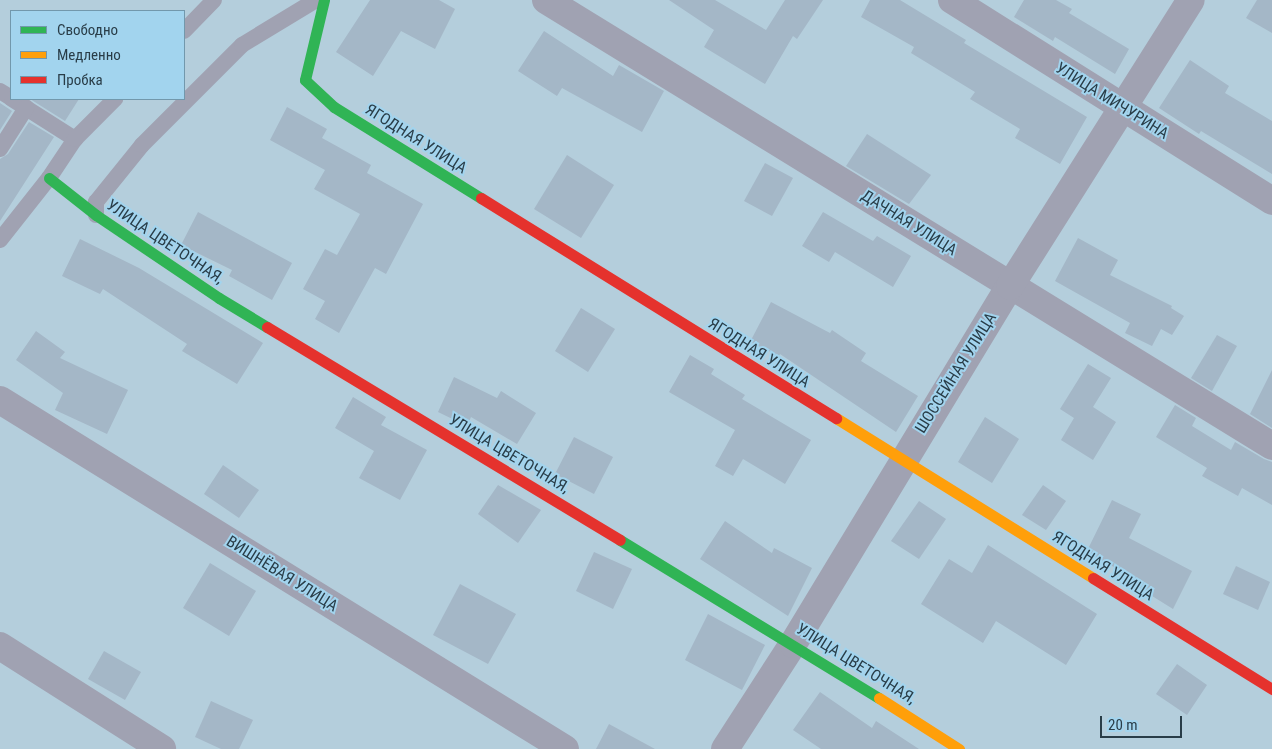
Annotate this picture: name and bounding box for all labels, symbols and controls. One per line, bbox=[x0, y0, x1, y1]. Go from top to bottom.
legend bbox=[10, 10, 185, 100]
text: Свободно bbox=[57, 21, 118, 39]
text: Медленно bbox=[57, 46, 121, 64]
street label: УЛИЦА МИЧУРИНА bbox=[1052, 59, 1172, 143]
text: Пробка bbox=[57, 71, 103, 89]
street label: ЯГОДНАЯ УЛИЦА bbox=[362, 100, 470, 178]
street label: ДАЧНАЯ УЛИЦА bbox=[858, 186, 960, 260]
street label: УЛИЦА ЦВЕТОЧНАЯ, bbox=[103, 196, 227, 288]
street label: ШОССЕЙНАЯ УЛИЦА bbox=[911, 309, 1001, 437]
street label: ЯГОДНАЯ УЛИЦА bbox=[705, 314, 813, 392]
street label: УЛИЦА ЦВЕТОЧНАЯ, bbox=[445, 410, 573, 498]
street label: ЯГОДНАЯ УЛИЦА bbox=[1049, 527, 1157, 605]
street label: ВИШНЁВАЯ УЛИЦА bbox=[223, 532, 341, 616]
street label: УЛИЦА ЦВЕТОЧНАЯ, bbox=[793, 619, 919, 709]
scale bar bbox=[1102, 706, 1184, 738]
text: 20 m bbox=[1108, 716, 1138, 734]

